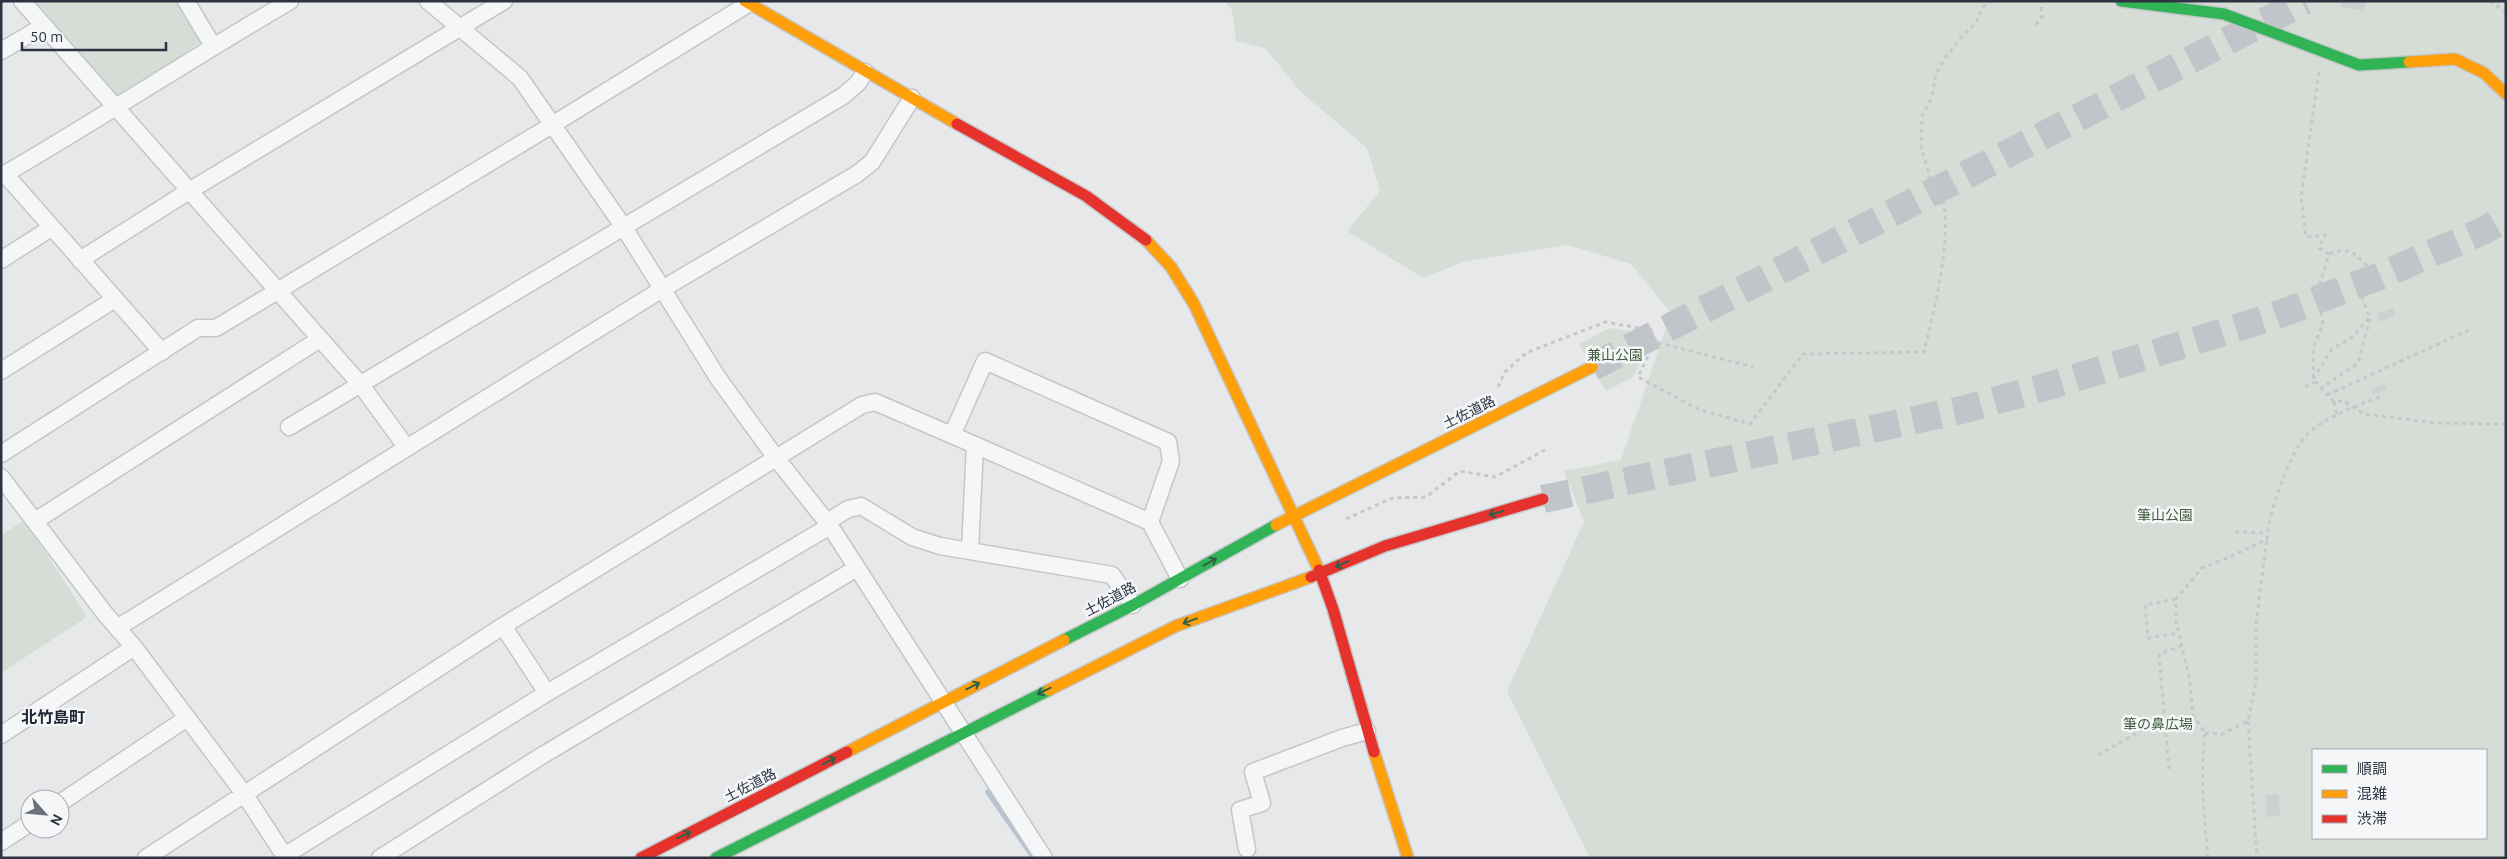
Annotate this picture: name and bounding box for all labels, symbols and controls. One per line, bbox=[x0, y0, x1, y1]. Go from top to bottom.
scale bar bbox=[22, 20, 166, 52]
text: 50 m bbox=[30, 28, 63, 45]
park label: 兼山公園 bbox=[1587, 347, 1643, 363]
street label: 土佐道路 bbox=[1440, 393, 1498, 431]
park label: 筆山公園 bbox=[2137, 507, 2193, 523]
one-way arrow bbox=[1489, 508, 1505, 518]
one-way arrow bbox=[1202, 557, 1217, 566]
one-way arrow bbox=[1335, 560, 1350, 569]
street label: 土佐道路 bbox=[1082, 579, 1138, 619]
one-way arrow bbox=[1183, 617, 1198, 626]
one-way arrow bbox=[965, 681, 980, 690]
one-way arrow bbox=[1037, 687, 1052, 697]
district label: 北竹島町 bbox=[21, 708, 85, 726]
park label: 筆の鼻広場 bbox=[2123, 716, 2193, 732]
legend bbox=[2312, 749, 2487, 839]
one-way arrow bbox=[821, 756, 836, 765]
text: 順調 bbox=[2357, 760, 2387, 777]
street label: 土佐道路 bbox=[721, 765, 779, 805]
text: 混雑 bbox=[2357, 785, 2387, 802]
north arrow bbox=[20, 789, 70, 839]
text: 渋滞 bbox=[2357, 810, 2387, 827]
text: N bbox=[47, 812, 66, 828]
one-way arrow bbox=[677, 830, 692, 840]

